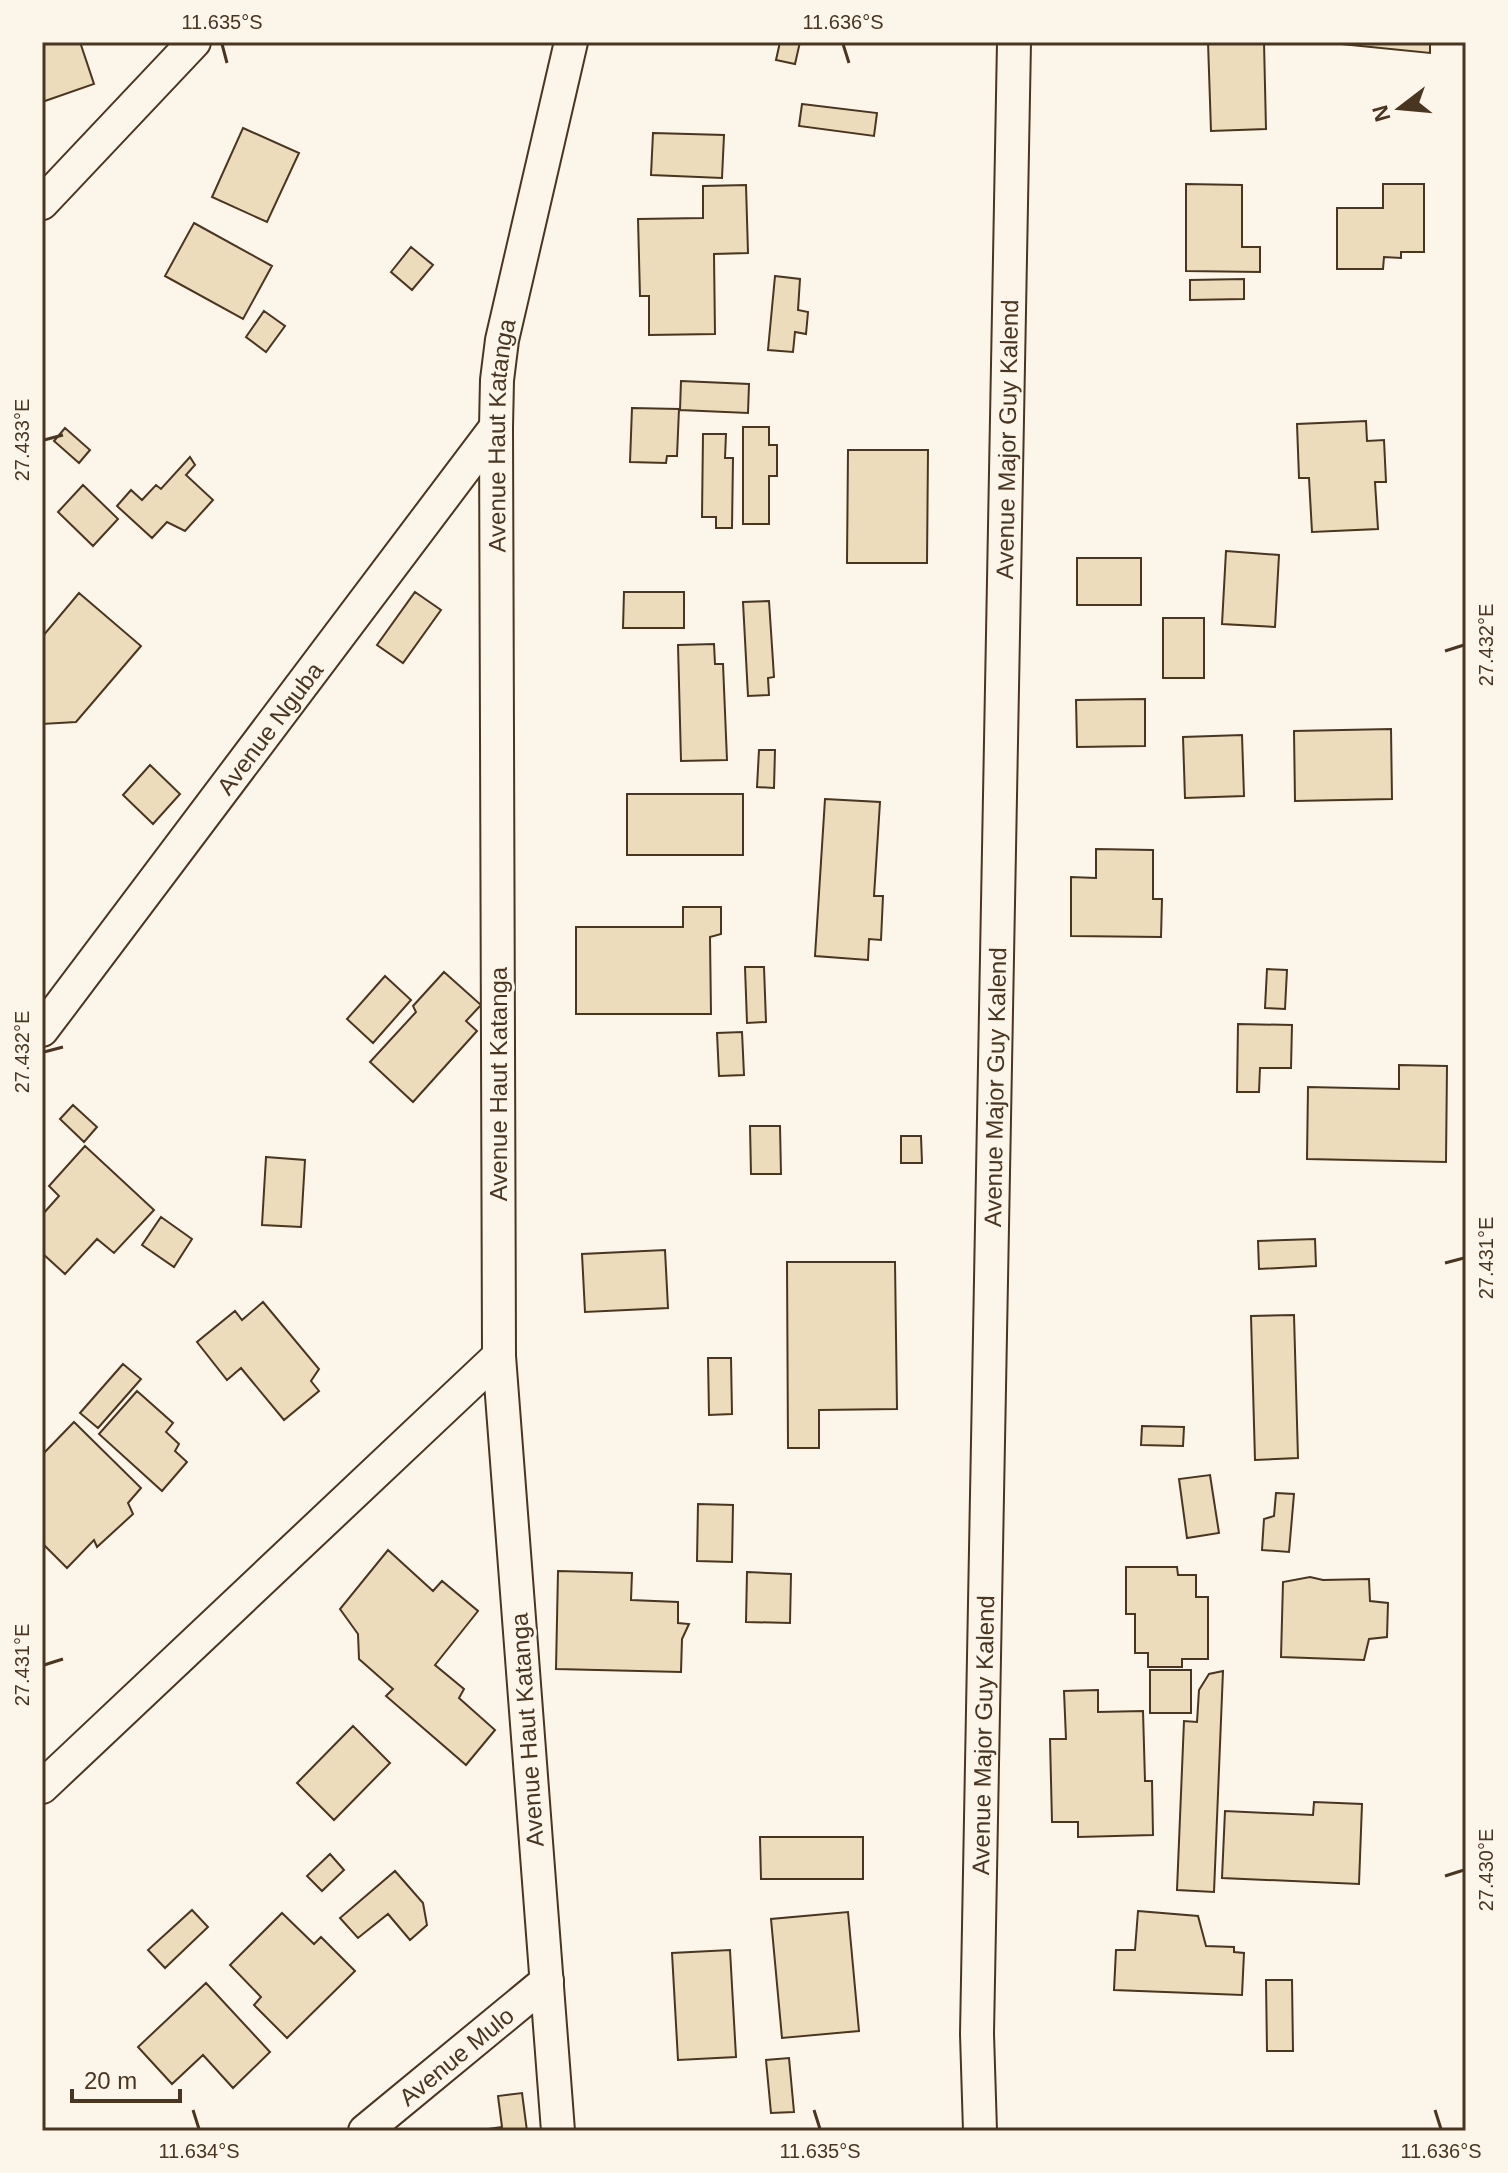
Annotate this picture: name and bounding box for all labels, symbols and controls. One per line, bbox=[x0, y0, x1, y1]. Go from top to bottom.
text: 11.635°S bbox=[181, 11, 263, 33]
text: 11.636°S bbox=[802, 11, 884, 33]
north arrow bbox=[1360, 68, 1440, 148]
text: N bbox=[1367, 102, 1395, 124]
street label: Avenue Major Guy Kalend bbox=[991, 299, 1023, 580]
street label: Avenue Haut Katanga bbox=[482, 315, 520, 553]
text: 27.433°E bbox=[11, 399, 33, 481]
text: 27.432°E bbox=[1475, 604, 1497, 686]
street label: Avenue Nguba bbox=[211, 656, 328, 799]
street label: Avenue Major Guy Kalend bbox=[978, 947, 1011, 1227]
street label: Avenue Haut Katanga bbox=[485, 966, 512, 1201]
text: 27.432°E bbox=[11, 1011, 33, 1093]
text: 27.431°E bbox=[1475, 1217, 1497, 1299]
street label: Avenue Major Guy Kalend bbox=[966, 1595, 999, 1875]
street label: Avenue Haut Katanga bbox=[505, 1611, 549, 1848]
text: 27.431°E bbox=[11, 1624, 33, 1706]
text: 27.430°E bbox=[1475, 1829, 1497, 1911]
street label: Avenue Mulo bbox=[394, 2001, 519, 2111]
scale bar bbox=[72, 2053, 180, 2103]
text: 20 m bbox=[84, 2067, 137, 2094]
text: 11.634°S bbox=[158, 2140, 240, 2162]
text: 11.635°S bbox=[779, 2140, 861, 2162]
text: 11.636°S bbox=[1400, 2140, 1482, 2162]

